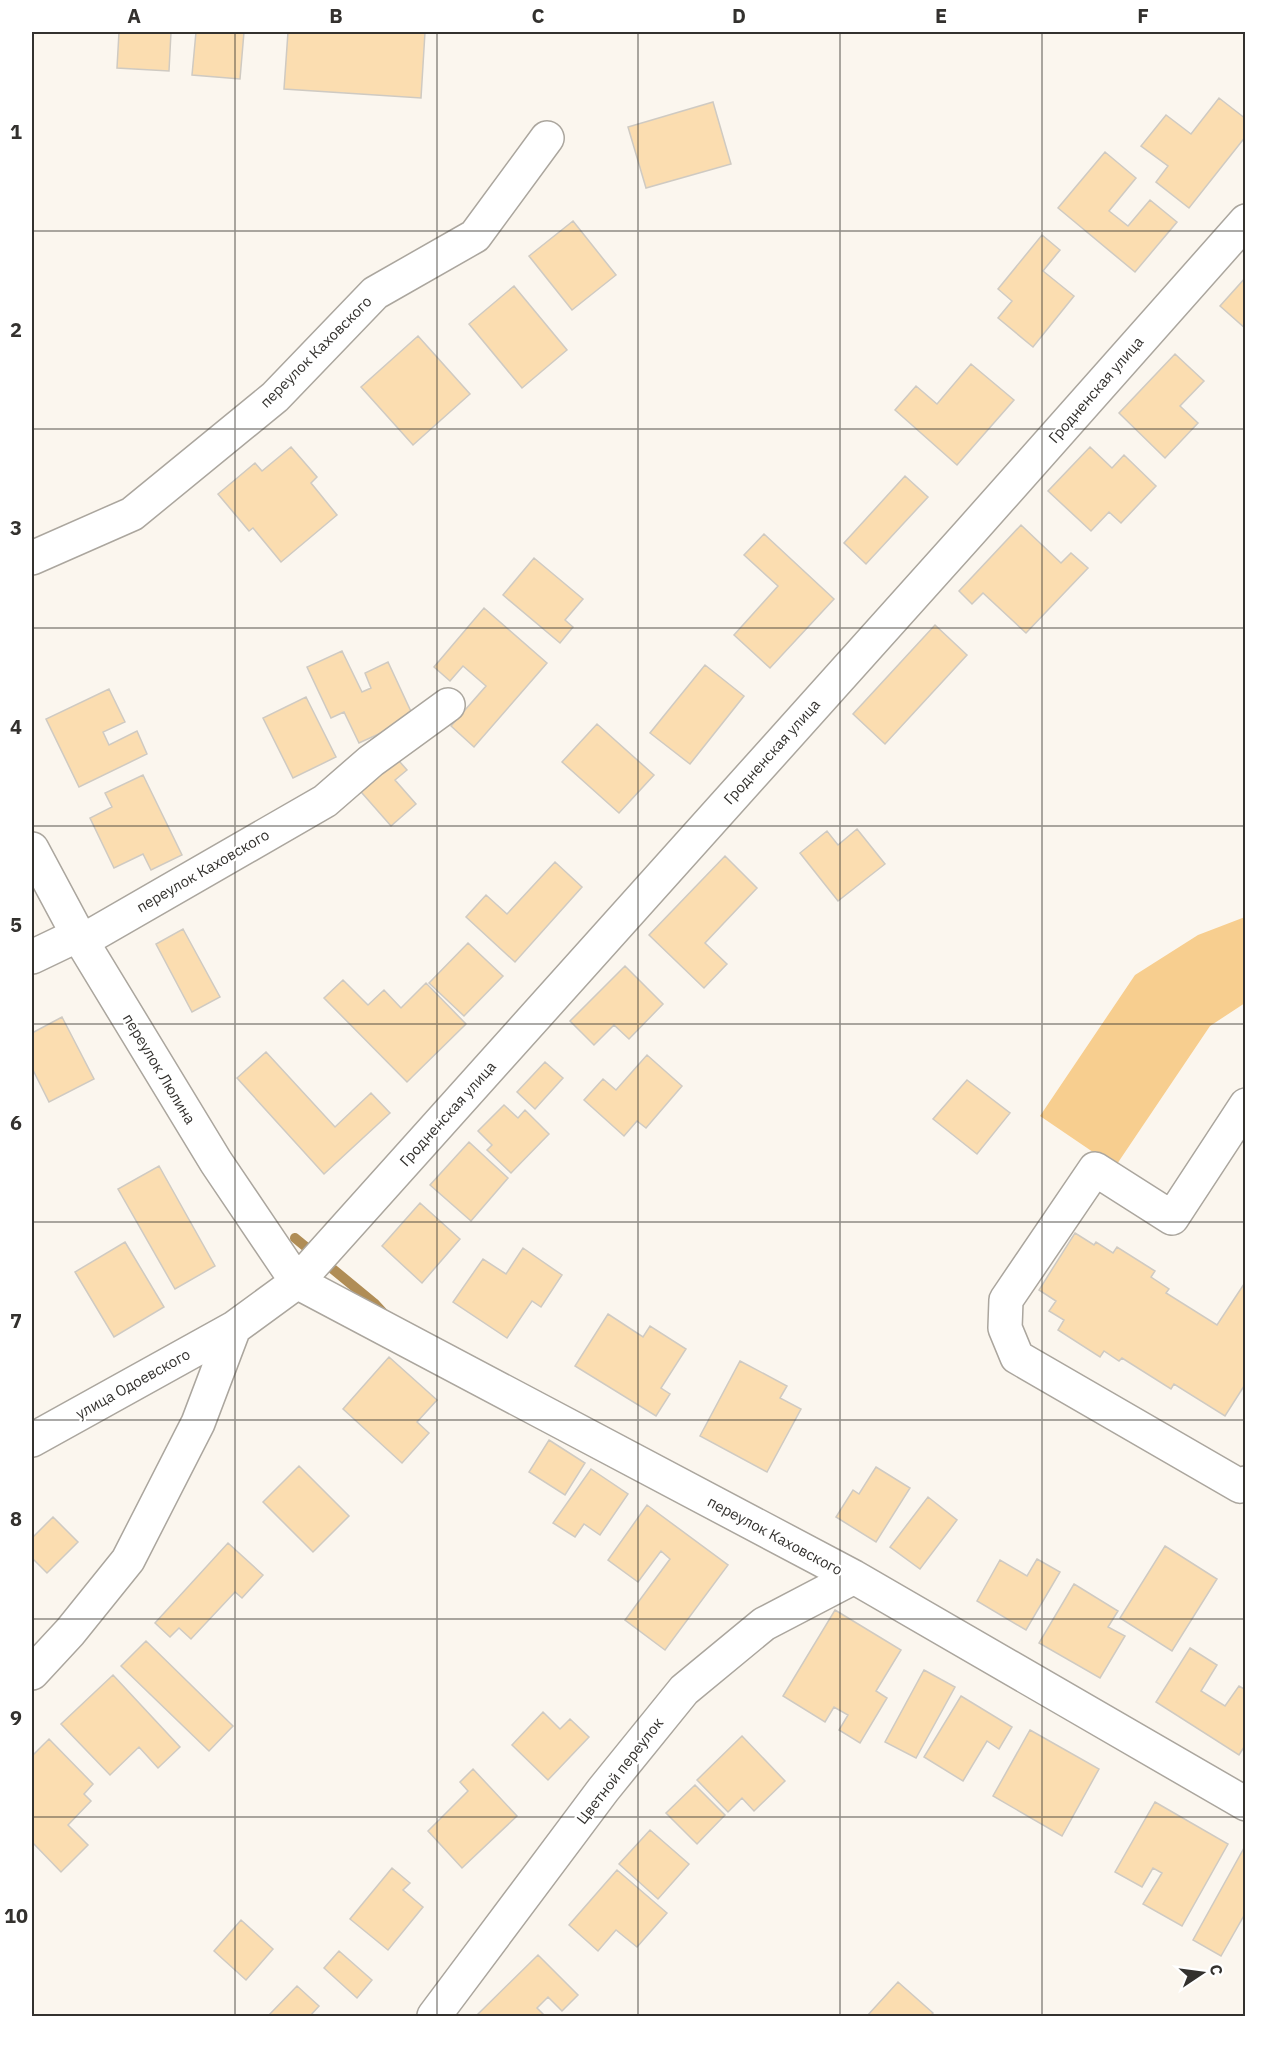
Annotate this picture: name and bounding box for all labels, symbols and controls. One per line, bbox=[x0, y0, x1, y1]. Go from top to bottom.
text: A bbox=[127, 2, 141, 29]
text: B bbox=[329, 2, 343, 29]
text: C bbox=[531, 2, 545, 29]
text: D bbox=[732, 2, 746, 29]
text: E bbox=[935, 2, 947, 29]
text: F bbox=[1137, 2, 1149, 29]
text: 1 bbox=[10, 118, 22, 145]
street label: переулок Каховского bbox=[256, 292, 376, 412]
text: 2 bbox=[10, 316, 22, 343]
street label: Гродненская улица bbox=[1044, 332, 1147, 447]
text: 3 bbox=[10, 514, 22, 541]
street label: Гродненская улица bbox=[719, 695, 824, 808]
text: 4 bbox=[10, 713, 22, 740]
street label: переулок Каховского bbox=[133, 825, 273, 916]
text: 5 bbox=[10, 911, 22, 938]
street label: переулок Люлина bbox=[119, 1010, 200, 1127]
street label: Гродненская улица bbox=[395, 1057, 500, 1170]
text: 6 bbox=[10, 1109, 22, 1136]
text: 7 bbox=[10, 1307, 22, 1334]
street label: улица Одоевского bbox=[72, 1344, 193, 1423]
street label: переулок Каховского bbox=[704, 1492, 846, 1579]
text: 8 bbox=[10, 1505, 22, 1532]
text: 9 bbox=[10, 1704, 22, 1731]
street label: Цветной переулок bbox=[572, 1714, 667, 1828]
text: 10 bbox=[4, 1902, 28, 1929]
north arrow bbox=[1172, 1943, 1232, 2003]
text: С bbox=[1206, 1962, 1228, 1977]

